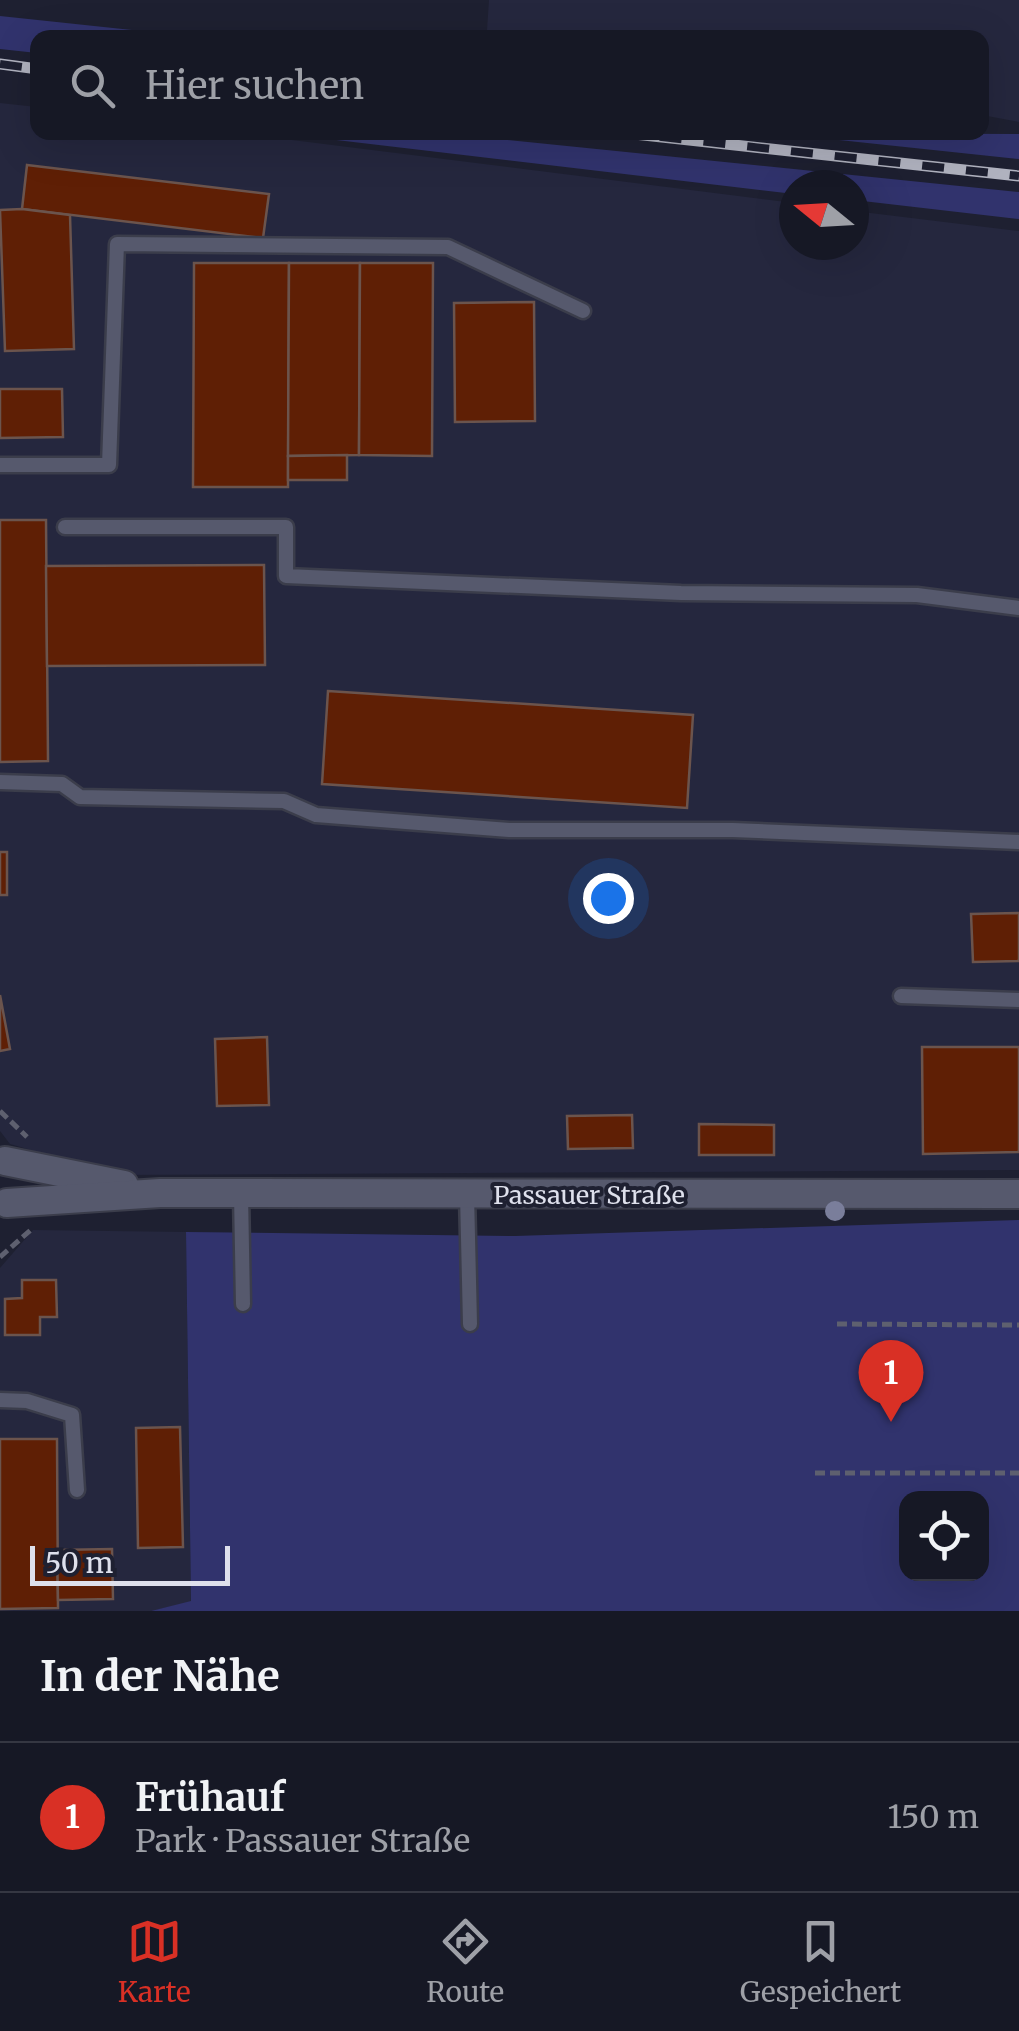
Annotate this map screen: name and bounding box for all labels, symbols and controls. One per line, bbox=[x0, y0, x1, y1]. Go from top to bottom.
search box bbox=[30, 30, 989, 140]
icon: search bbox=[65, 58, 120, 113]
text: Hier suchen bbox=[145, 62, 364, 109]
north arrow bbox=[779, 170, 869, 260]
your location bbox=[583, 873, 634, 924]
street label: Passauer Straße bbox=[493, 1179, 685, 1211]
pin: 1 bbox=[858, 1340, 924, 1422]
map controls bbox=[899, 1491, 989, 1581]
button: locate bbox=[899, 1491, 989, 1581]
scale bar bbox=[30, 1541, 230, 1586]
text: 50 m bbox=[45, 1545, 113, 1581]
text: In der Nähe bbox=[40, 1650, 280, 1702]
text: Frühauf bbox=[135, 1774, 285, 1821]
text: 1 bbox=[65, 1797, 80, 1837]
text: 150 m bbox=[887, 1797, 979, 1837]
text: Park · Passauer Straße bbox=[135, 1821, 470, 1861]
tab: Karte bbox=[118, 1914, 191, 2010]
tab: Route bbox=[426, 1914, 504, 2010]
tab: Gespeichert bbox=[740, 1914, 901, 2010]

